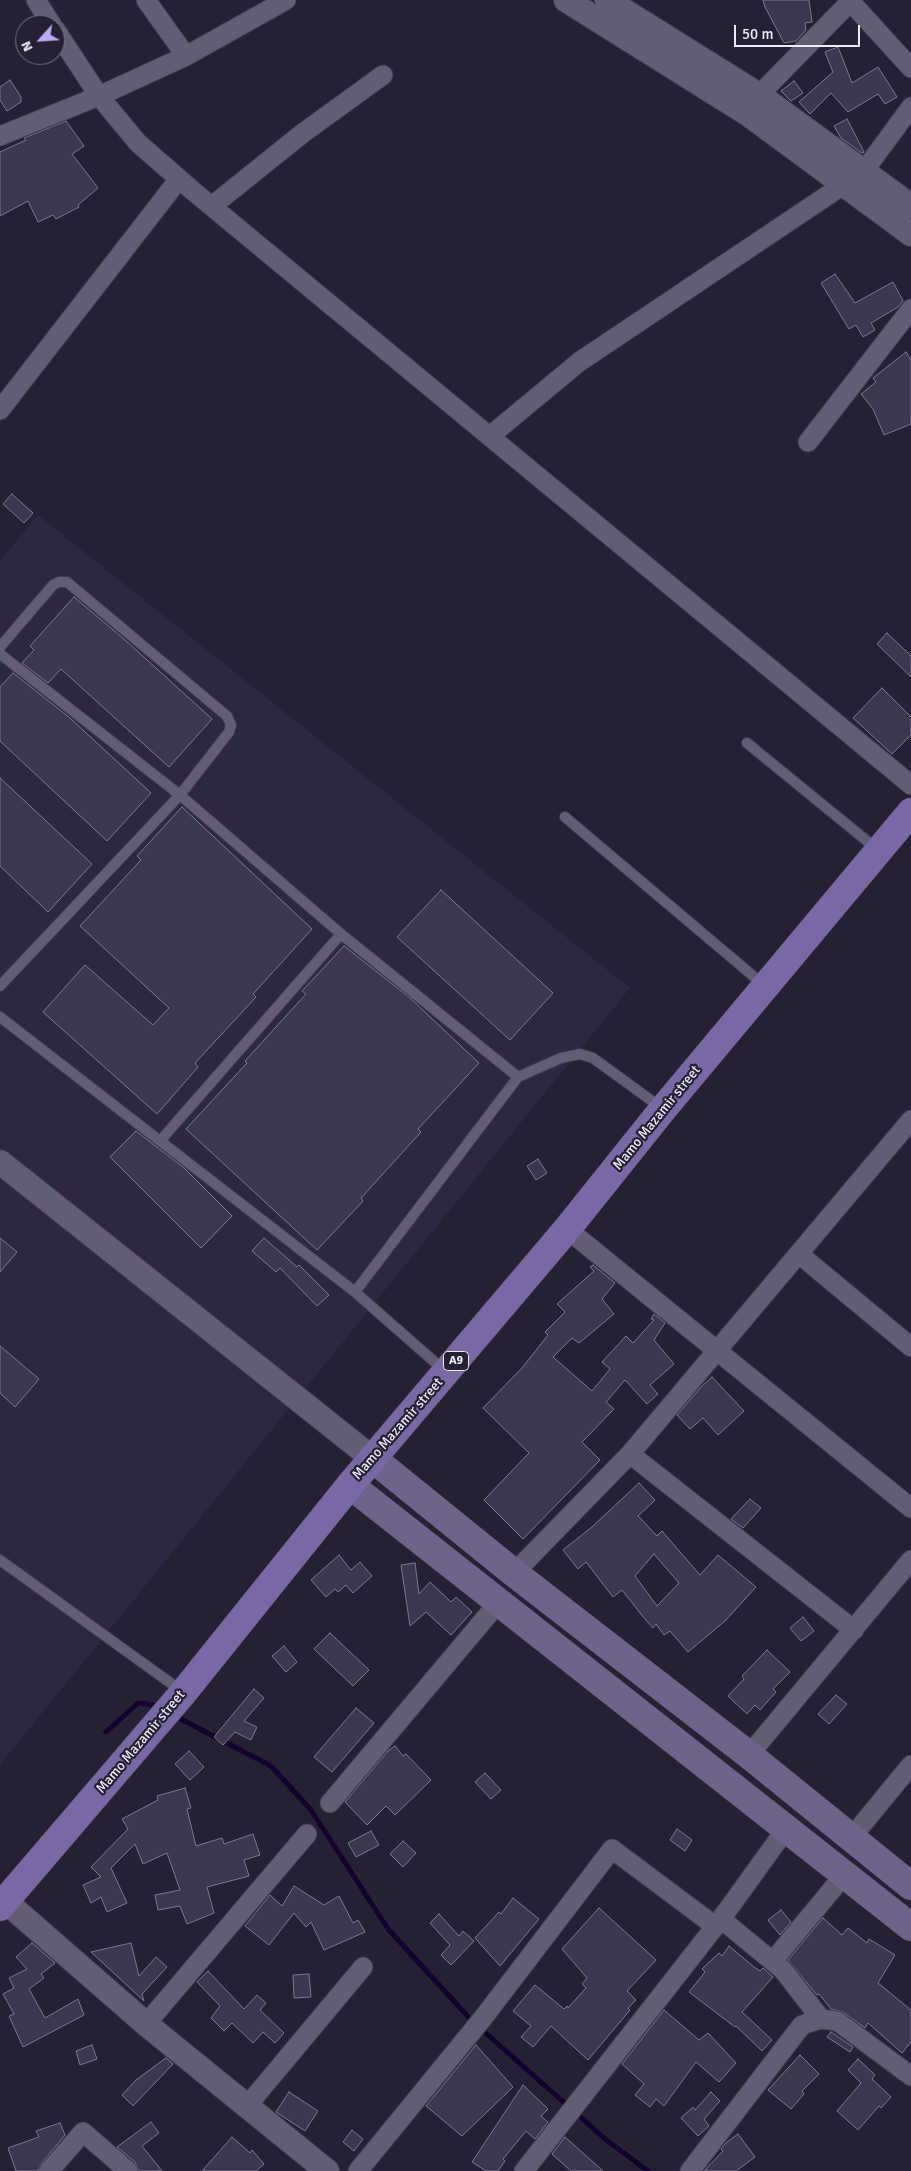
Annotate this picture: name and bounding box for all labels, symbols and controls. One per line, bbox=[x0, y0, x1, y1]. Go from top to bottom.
north arrow bbox=[15, 15, 65, 65]
scale bar bbox=[736, 15, 862, 47]
text: 50 m bbox=[742, 25, 773, 43]
text: N bbox=[17, 38, 37, 54]
street label: Mamo Mazamir street bbox=[610, 1062, 704, 1174]
road number: A9 bbox=[444, 1352, 468, 1370]
street label: Mamo Mazamir street bbox=[349, 1375, 447, 1483]
street label: Mamo Mazamir street bbox=[93, 1687, 189, 1797]

